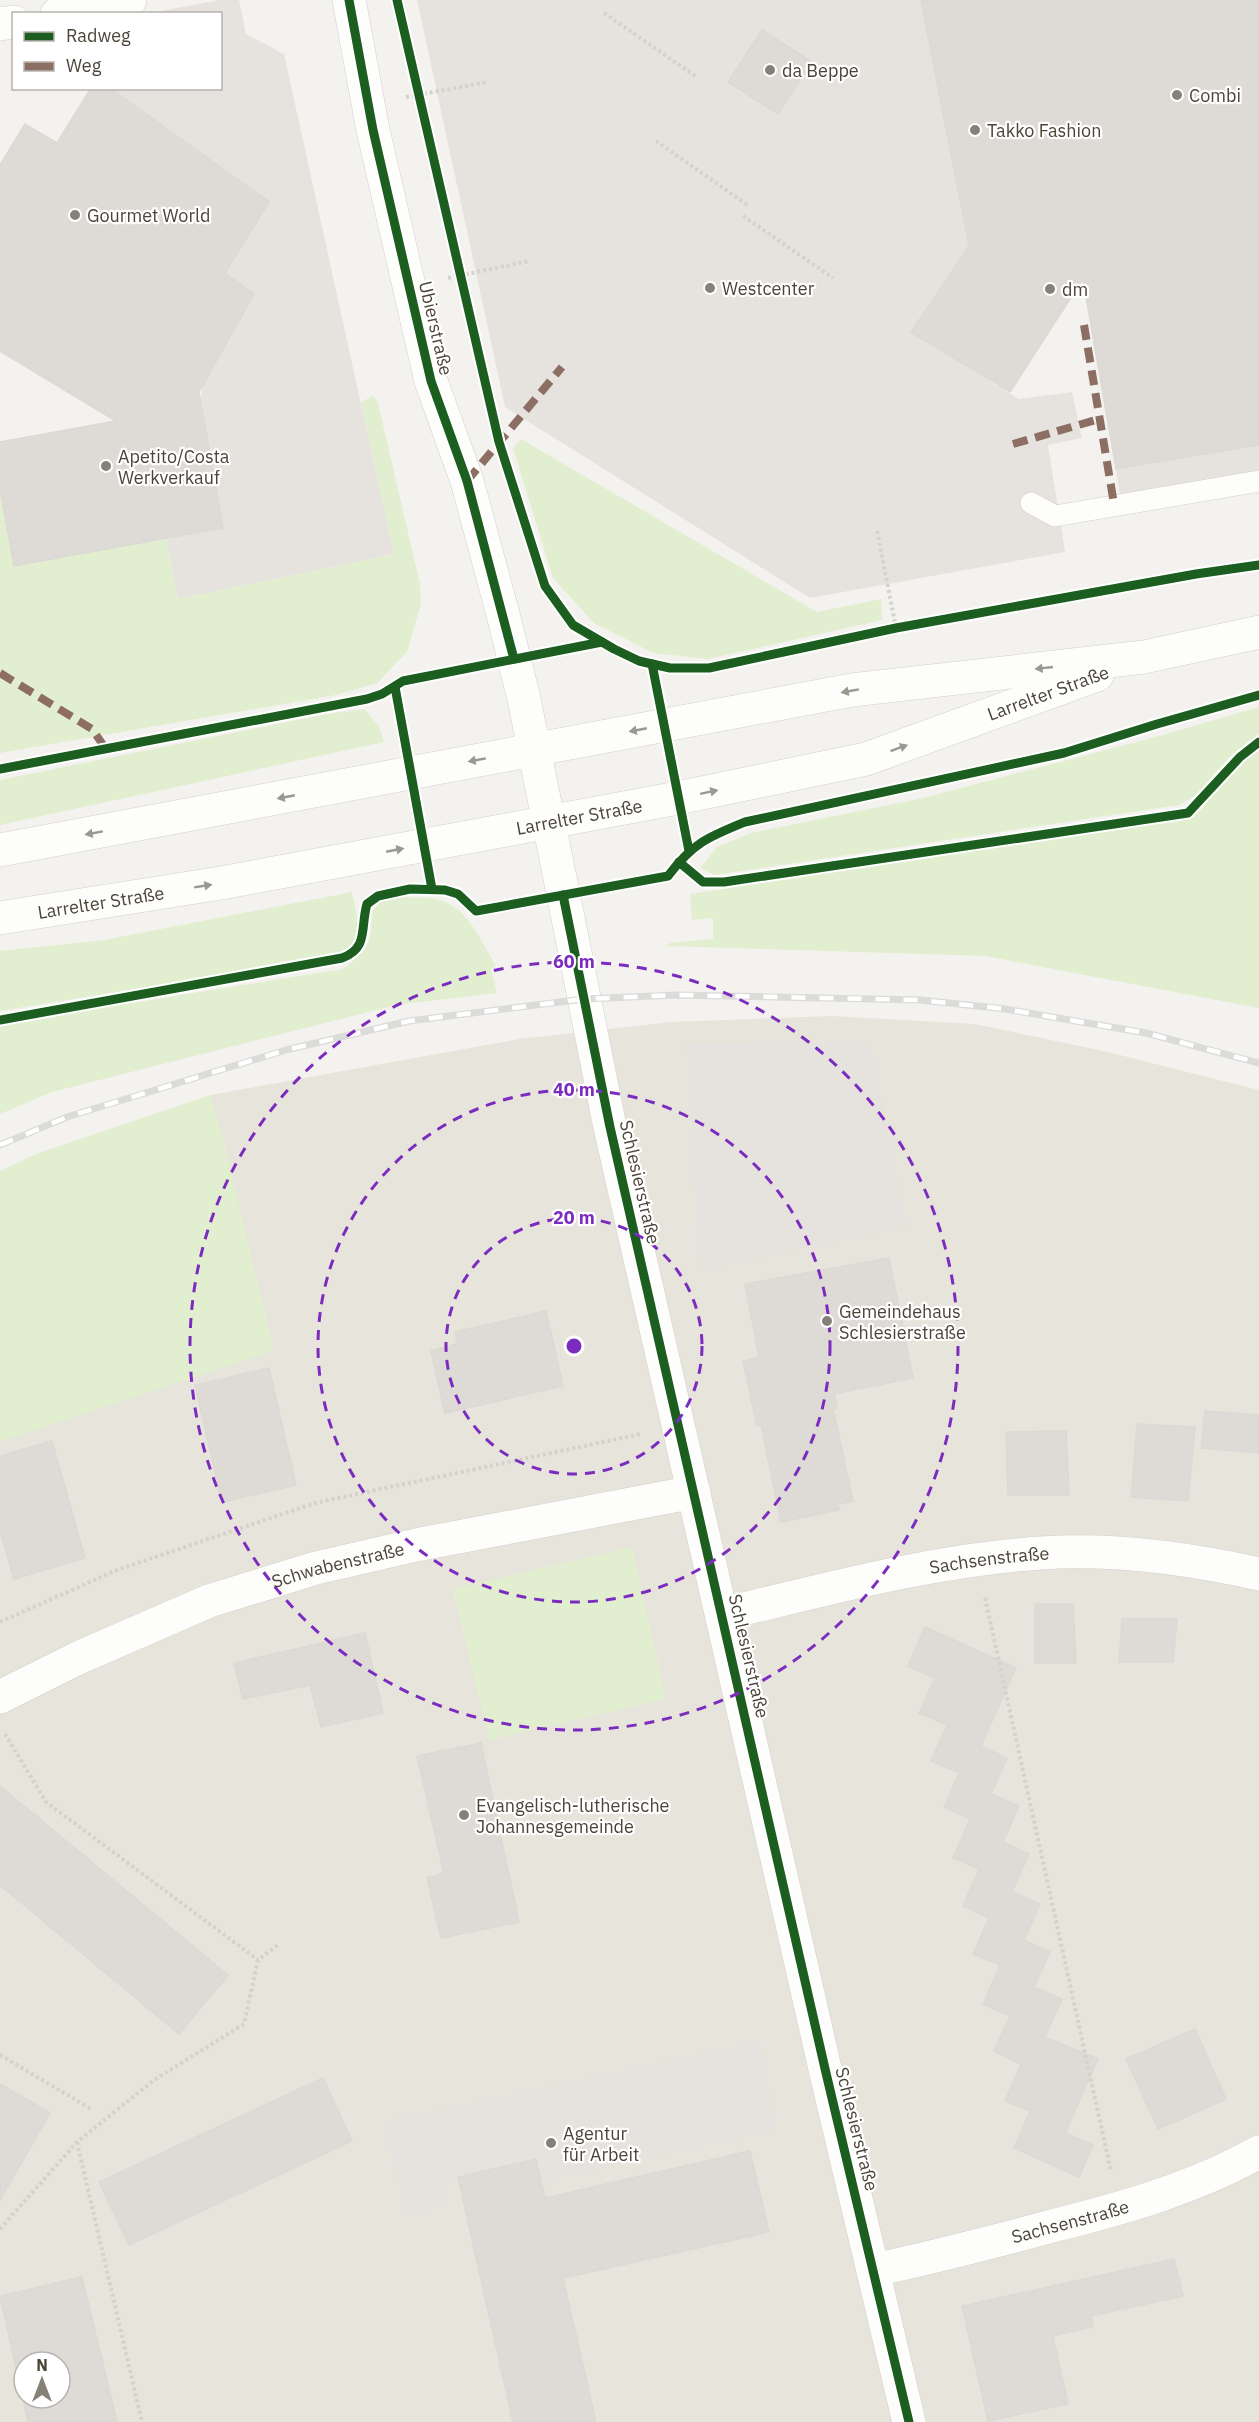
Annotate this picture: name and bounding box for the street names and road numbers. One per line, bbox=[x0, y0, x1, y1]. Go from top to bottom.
street label: Ubierstraße bbox=[414, 279, 458, 378]
street label: Larrelter Straße bbox=[984, 660, 1112, 726]
street label: Larrelter Straße bbox=[514, 793, 644, 839]
street label: Larrelter Straße bbox=[36, 881, 166, 923]
street label: Schlesierstraße bbox=[615, 1118, 665, 1246]
street label: Schwabenstraße bbox=[269, 1537, 406, 1593]
street label: Sachsenstraße bbox=[927, 1541, 1050, 1579]
street label: Schlesierstraße bbox=[724, 1592, 774, 1720]
street label: Schlesierstraße bbox=[831, 2065, 884, 2193]
street label: Sachsenstraße bbox=[1009, 2194, 1132, 2248]

